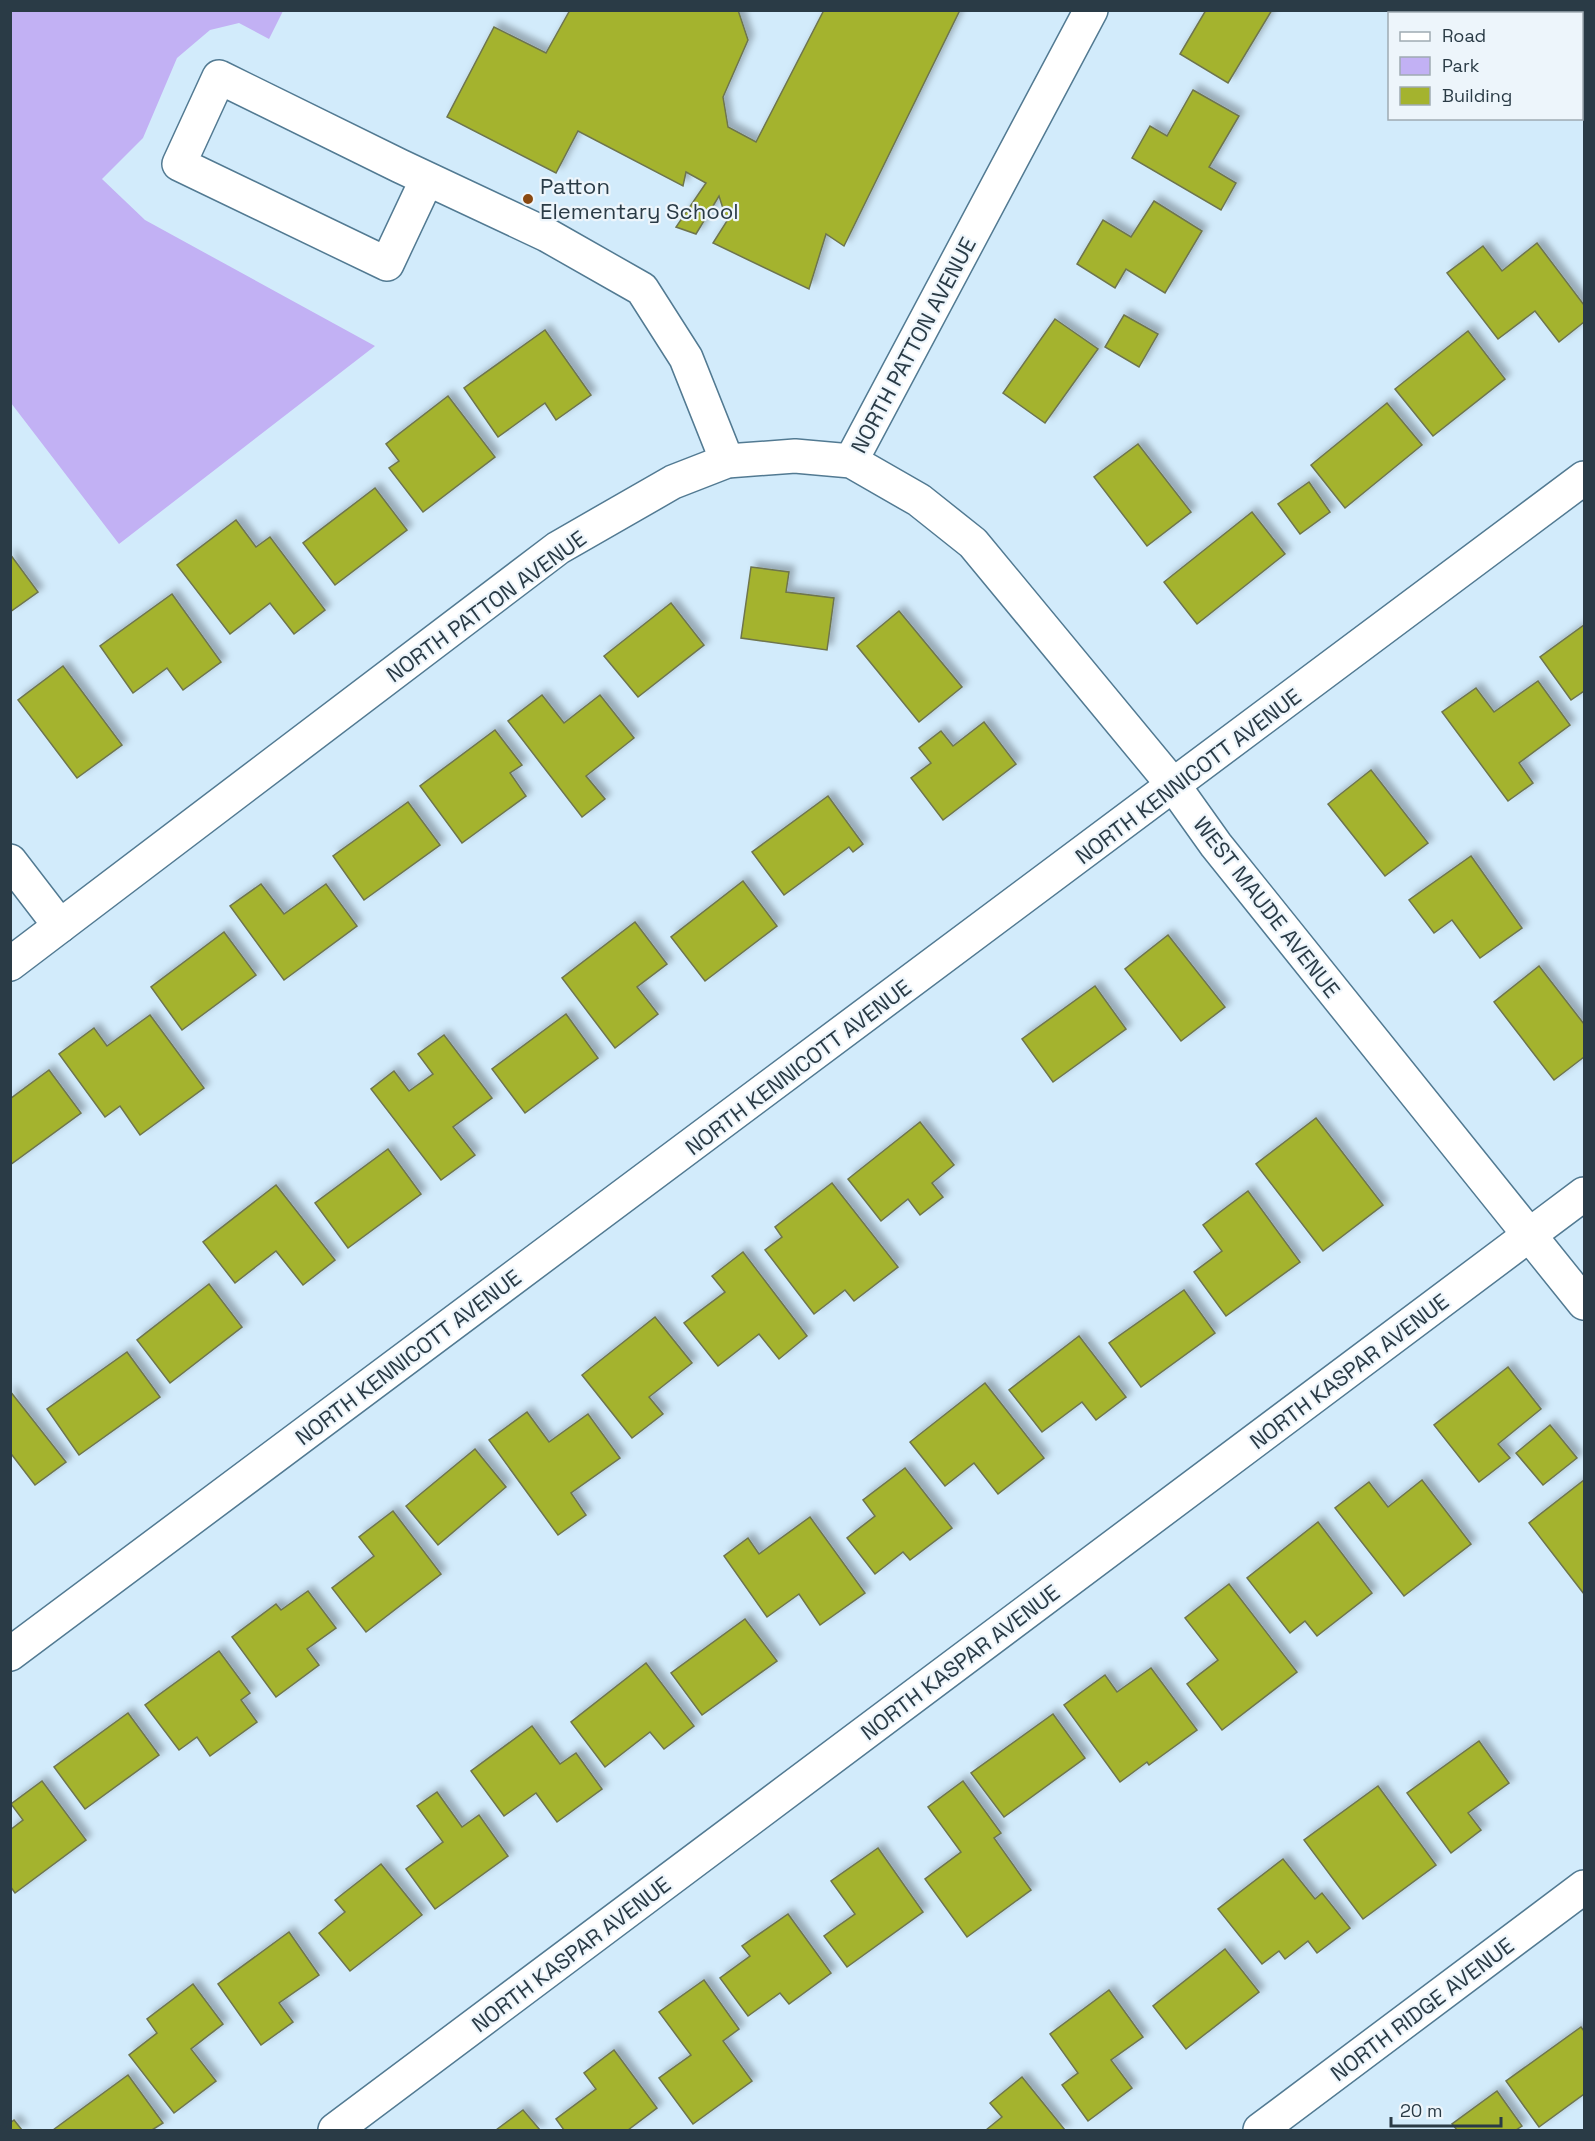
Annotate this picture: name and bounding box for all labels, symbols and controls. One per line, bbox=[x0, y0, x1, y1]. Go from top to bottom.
legend bbox=[1388, 12, 1583, 120]
text: Road bbox=[1442, 24, 1486, 47]
text: Park bbox=[1442, 54, 1480, 77]
text: Building bbox=[1442, 84, 1512, 107]
place label: Patton Elementary School bbox=[540, 172, 739, 225]
marker: Patton Elementary School bbox=[521, 192, 535, 206]
street label: NORTH PATTON AVENUE bbox=[844, 232, 982, 458]
street label: NORTH PATTON AVENUE bbox=[381, 524, 591, 688]
street label: NORTH KENNICOTT AVENUE bbox=[1070, 682, 1306, 870]
street label: WEST MAUDE AVENUE bbox=[1187, 811, 1347, 1003]
street label: NORTH KENNICOTT AVENUE bbox=[680, 973, 916, 1161]
street label: NORTH KENNICOTT AVENUE bbox=[290, 1263, 526, 1451]
street label: NORTH KASPAR AVENUE bbox=[1244, 1287, 1454, 1455]
street label: NORTH KASPAR AVENUE bbox=[855, 1578, 1065, 1746]
street label: NORTH KASPAR AVENUE bbox=[466, 1870, 676, 2038]
street label: NORTH RIDGE AVENUE bbox=[1325, 1931, 1519, 2087]
scale bar bbox=[1391, 2090, 1500, 2128]
text: 20 m bbox=[1400, 2099, 1443, 2122]

